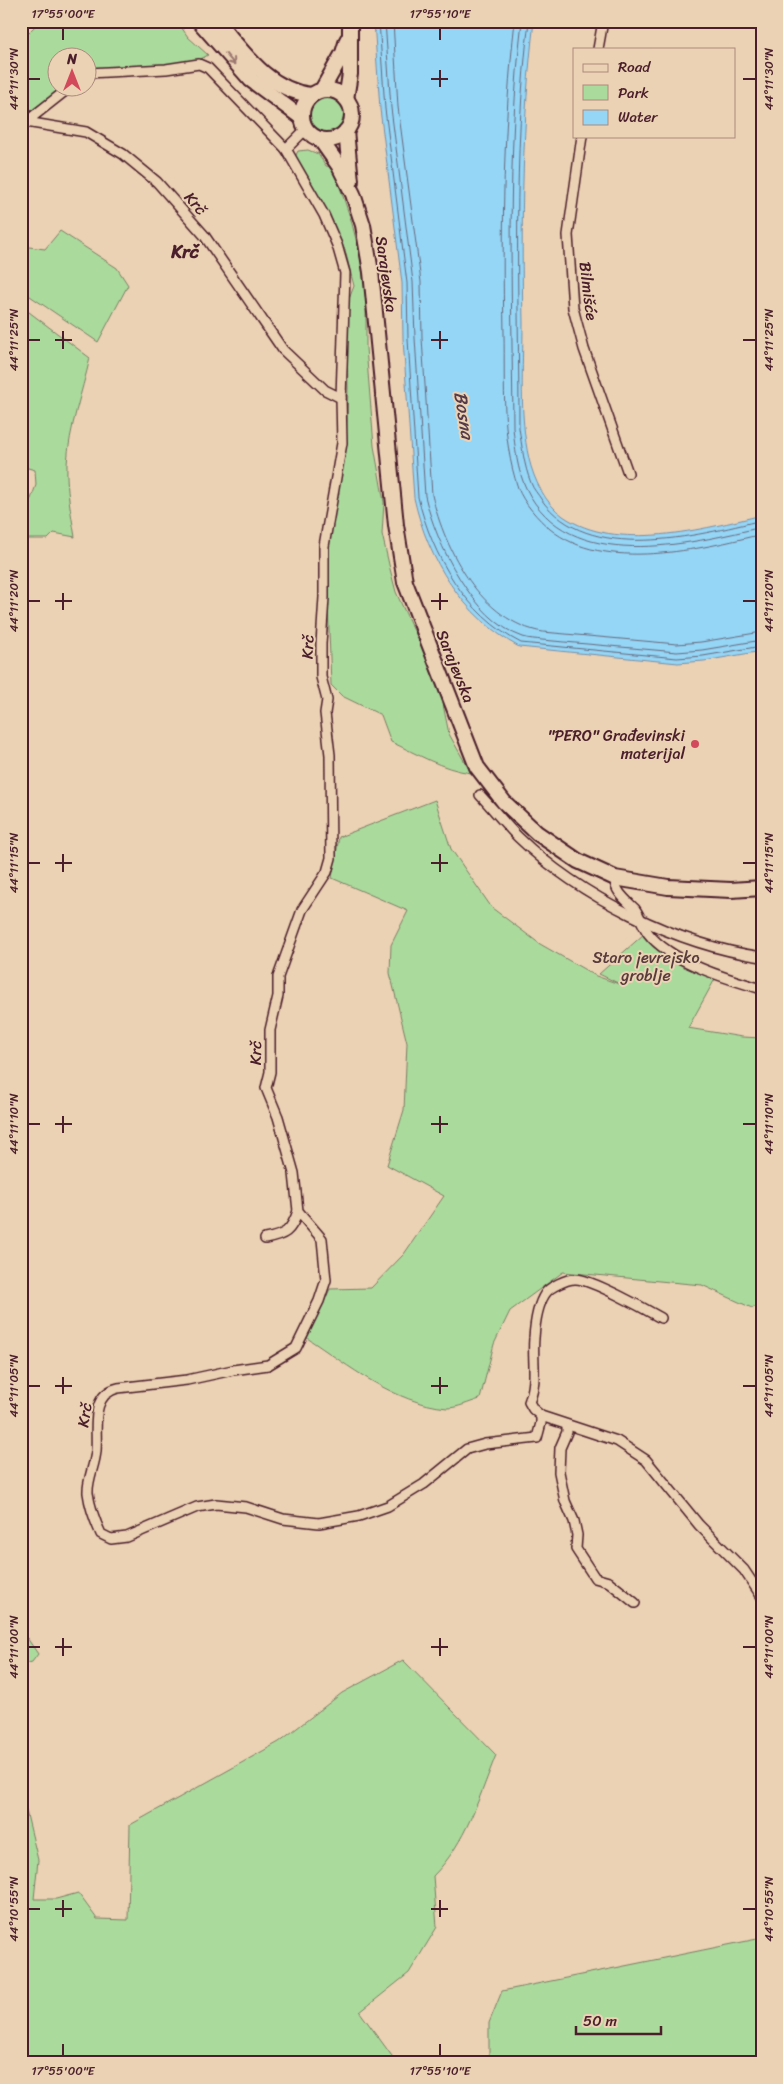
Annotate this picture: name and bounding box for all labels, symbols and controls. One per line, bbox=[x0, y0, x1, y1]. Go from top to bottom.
text: 17°55'00"E bbox=[31, 3, 96, 25]
text: 17°55'10"E bbox=[410, 3, 472, 25]
text: 44°11'30"N bbox=[3, 47, 25, 110]
text: N bbox=[66, 47, 77, 72]
text: 44°11'30"N bbox=[758, 47, 780, 110]
north arrow bbox=[48, 48, 98, 98]
legend bbox=[573, 48, 736, 138]
one-way arrow bbox=[225, 52, 236, 65]
text: Road bbox=[618, 54, 651, 80]
text: Park bbox=[618, 80, 649, 106]
text: Water bbox=[618, 104, 658, 130]
street label: Krč bbox=[177, 185, 215, 223]
street label: Sarajevska bbox=[367, 234, 406, 314]
district label: Krč bbox=[170, 236, 201, 268]
street label: Bilmišće bbox=[571, 260, 607, 322]
text: 44°11'25"N bbox=[3, 308, 25, 371]
text: 44°11'25"N bbox=[758, 308, 780, 371]
water label: Bosna bbox=[444, 389, 484, 443]
text: 44°11'20"N bbox=[3, 569, 25, 632]
text: 44°11'20"N bbox=[758, 569, 780, 632]
street label: Sarajevska bbox=[428, 625, 483, 707]
street label: Krč bbox=[293, 633, 322, 660]
place label: "PERO" Građevinski materijal bbox=[548, 721, 686, 768]
marker: "PERO" Građevinski materijal bbox=[689, 738, 701, 750]
text: 44°11'15"N bbox=[3, 832, 25, 893]
text: 44°11'15"N bbox=[758, 832, 780, 893]
park label: Staro jevrejsko groblje bbox=[592, 943, 700, 990]
street label: Krč bbox=[241, 1040, 270, 1065]
text: 44°11'10"N bbox=[3, 1093, 25, 1154]
text: 44°11'10"N bbox=[758, 1093, 780, 1154]
text: 44°11'05"N bbox=[3, 1354, 25, 1418]
text: 44°11'05"N bbox=[758, 1354, 780, 1418]
street label: Krč bbox=[68, 1400, 101, 1429]
text: 44°11'00"N bbox=[3, 1615, 25, 1679]
text: 44°11'00"N bbox=[758, 1615, 780, 1679]
text: 44°10'55"N bbox=[3, 1876, 25, 1942]
text: 44°10'55"N bbox=[758, 1876, 780, 1942]
scale bar bbox=[576, 2004, 660, 2036]
text: 50 m bbox=[583, 2008, 618, 2034]
text: 17°55'00"E bbox=[31, 2060, 96, 2082]
text: 17°55'10"E bbox=[410, 2060, 472, 2082]

